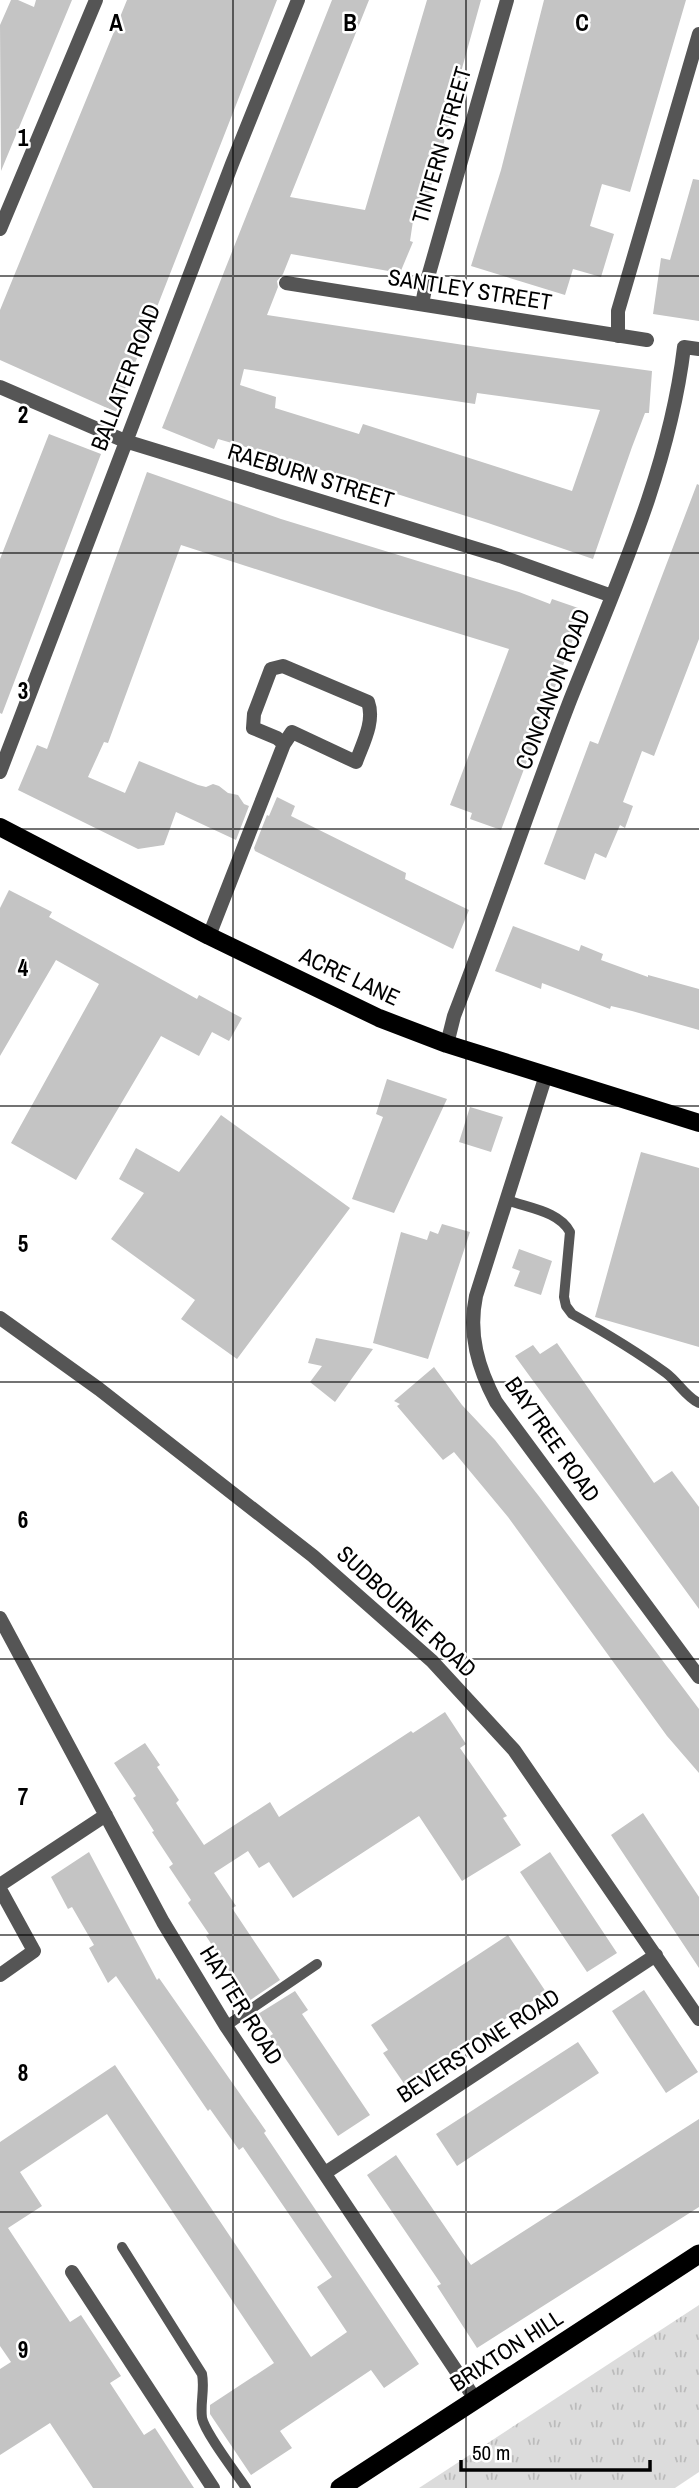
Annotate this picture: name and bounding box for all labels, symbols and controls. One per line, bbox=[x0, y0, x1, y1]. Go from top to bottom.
text: A bbox=[109, 7, 123, 38]
text: B bbox=[343, 7, 357, 38]
text: C bbox=[575, 7, 589, 38]
street label: TINTERN STREET bbox=[404, 63, 478, 227]
text: 1 bbox=[18, 122, 29, 153]
street label: SANTLEY STREET bbox=[386, 261, 555, 317]
street label: BALLATER ROAD bbox=[83, 299, 167, 455]
text: 2 bbox=[18, 399, 28, 430]
street label: RAEBURN STREET bbox=[224, 435, 398, 515]
street label: CONCANON ROAD bbox=[507, 604, 597, 774]
text: 3 bbox=[18, 675, 28, 706]
street label: ACRE LANE bbox=[294, 939, 405, 1013]
text: 4 bbox=[18, 952, 29, 983]
text: 5 bbox=[18, 1228, 28, 1259]
street label: BAYTREE ROAD bbox=[498, 1370, 608, 1508]
text: 6 bbox=[18, 1504, 28, 1535]
street label: SUDBOURNE ROAD bbox=[331, 1538, 483, 1684]
text: 7 bbox=[18, 1781, 28, 1812]
street label: HAYTER ROAD bbox=[193, 1940, 291, 2070]
street label: BEVERSTONE ROAD bbox=[391, 1981, 565, 2109]
text: 8 bbox=[18, 2057, 28, 2088]
street label: BRIXTON HILL bbox=[444, 2302, 569, 2398]
text: 9 bbox=[18, 2334, 28, 2365]
scale bar bbox=[461, 2428, 650, 2472]
text: 50 m bbox=[472, 2438, 510, 2467]

